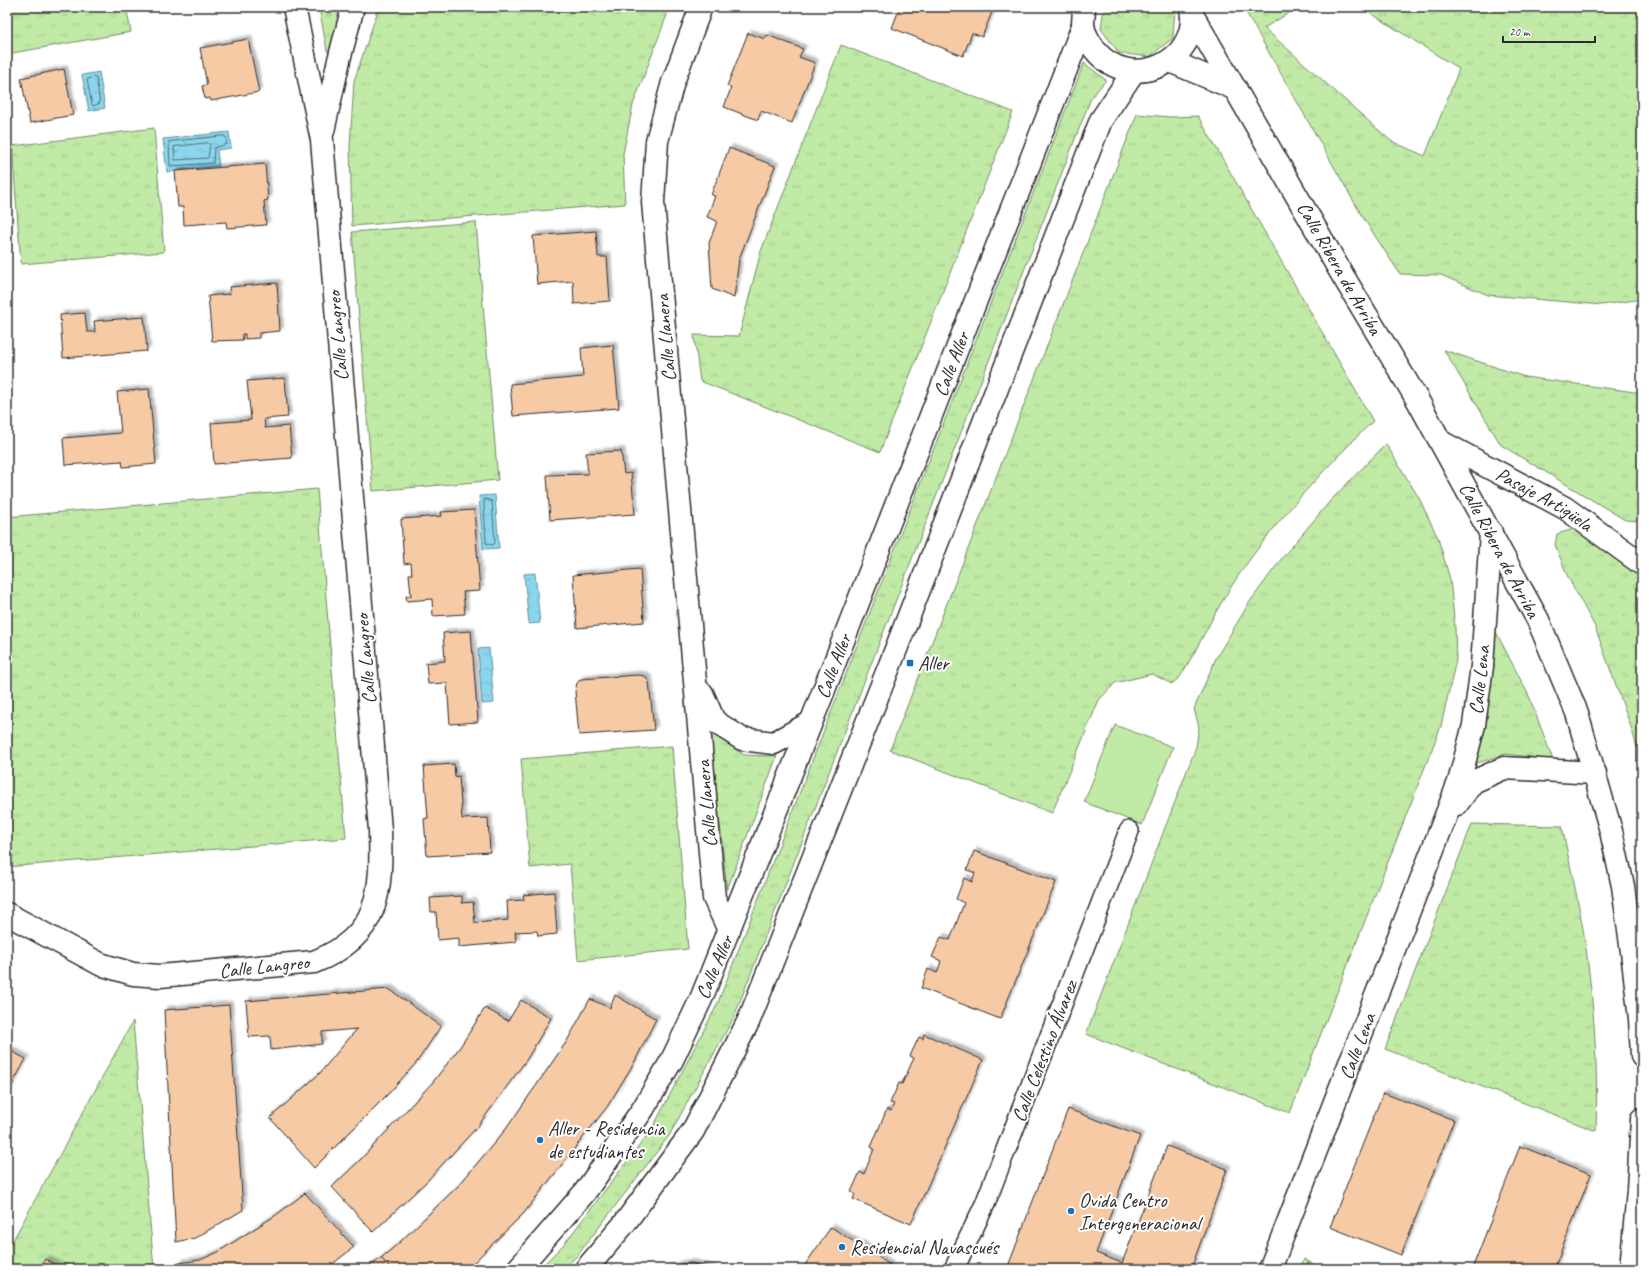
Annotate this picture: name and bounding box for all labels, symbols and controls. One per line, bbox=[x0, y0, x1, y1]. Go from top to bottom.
scale bar bbox=[1503, 18, 1595, 44]
text: 20 m bbox=[1509, 24, 1531, 40]
street label: Calle Ribera de Arriba bbox=[1291, 197, 1389, 341]
street label: Calle Langreo bbox=[321, 288, 354, 382]
street label: Calle Llanera bbox=[649, 292, 682, 382]
street label: Calle Aller bbox=[928, 327, 976, 400]
street label: Pasaje Artigüela bbox=[1491, 461, 1599, 538]
street label: Calle Ribera de Arriba bbox=[1453, 478, 1547, 624]
street label: Calle Langreo bbox=[349, 611, 382, 705]
street label: Calle Aller bbox=[810, 629, 858, 702]
street label: Calle Lena bbox=[1463, 643, 1496, 716]
place label: Aller bbox=[918, 651, 950, 676]
marker: Aller bbox=[905, 658, 915, 668]
street label: Calle Llanera bbox=[690, 758, 723, 848]
street label: Calle Aller bbox=[690, 930, 740, 1003]
street label: Calle Langreo bbox=[218, 949, 312, 984]
street label: Calle Celestino Álvarez bbox=[1006, 975, 1084, 1125]
street label: Calle Lena bbox=[1333, 1008, 1382, 1083]
place label: Aller - Residencia de estudiantes bbox=[548, 1116, 666, 1164]
marker: Aller - Residencia de estudiantes bbox=[535, 1135, 545, 1145]
place label: Ovida Centro Intergeneracional bbox=[1079, 1188, 1204, 1236]
marker: Ovida Centro Intergeneracional bbox=[1066, 1206, 1076, 1216]
place label: Residencial Navascués bbox=[850, 1235, 1000, 1260]
marker: Residencial Navascués bbox=[837, 1242, 847, 1252]

